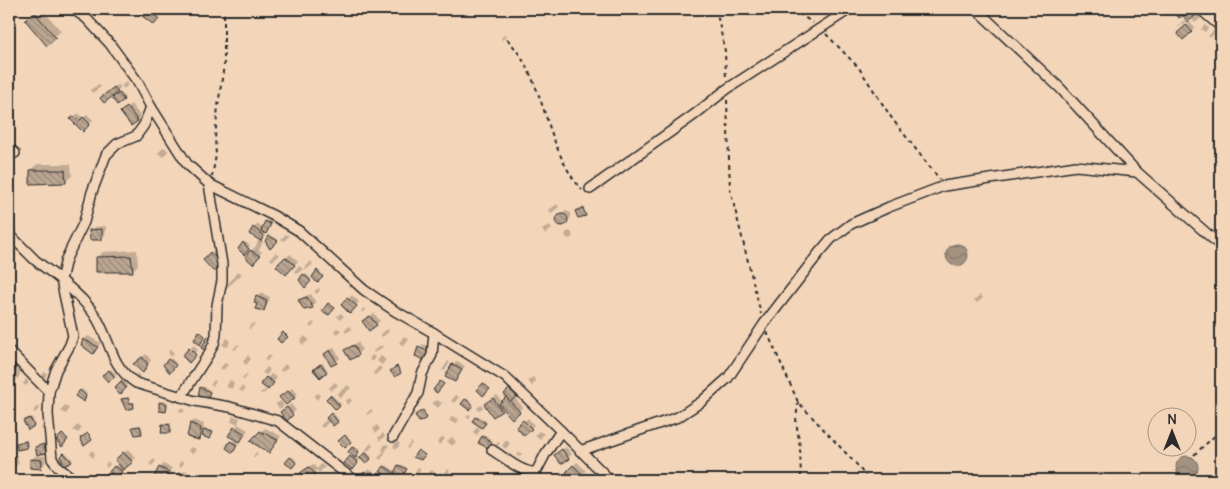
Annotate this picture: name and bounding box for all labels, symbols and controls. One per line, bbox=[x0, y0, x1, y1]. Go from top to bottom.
north arrow bbox=[1148, 406, 1198, 456]
text: N bbox=[1167, 410, 1177, 428]

